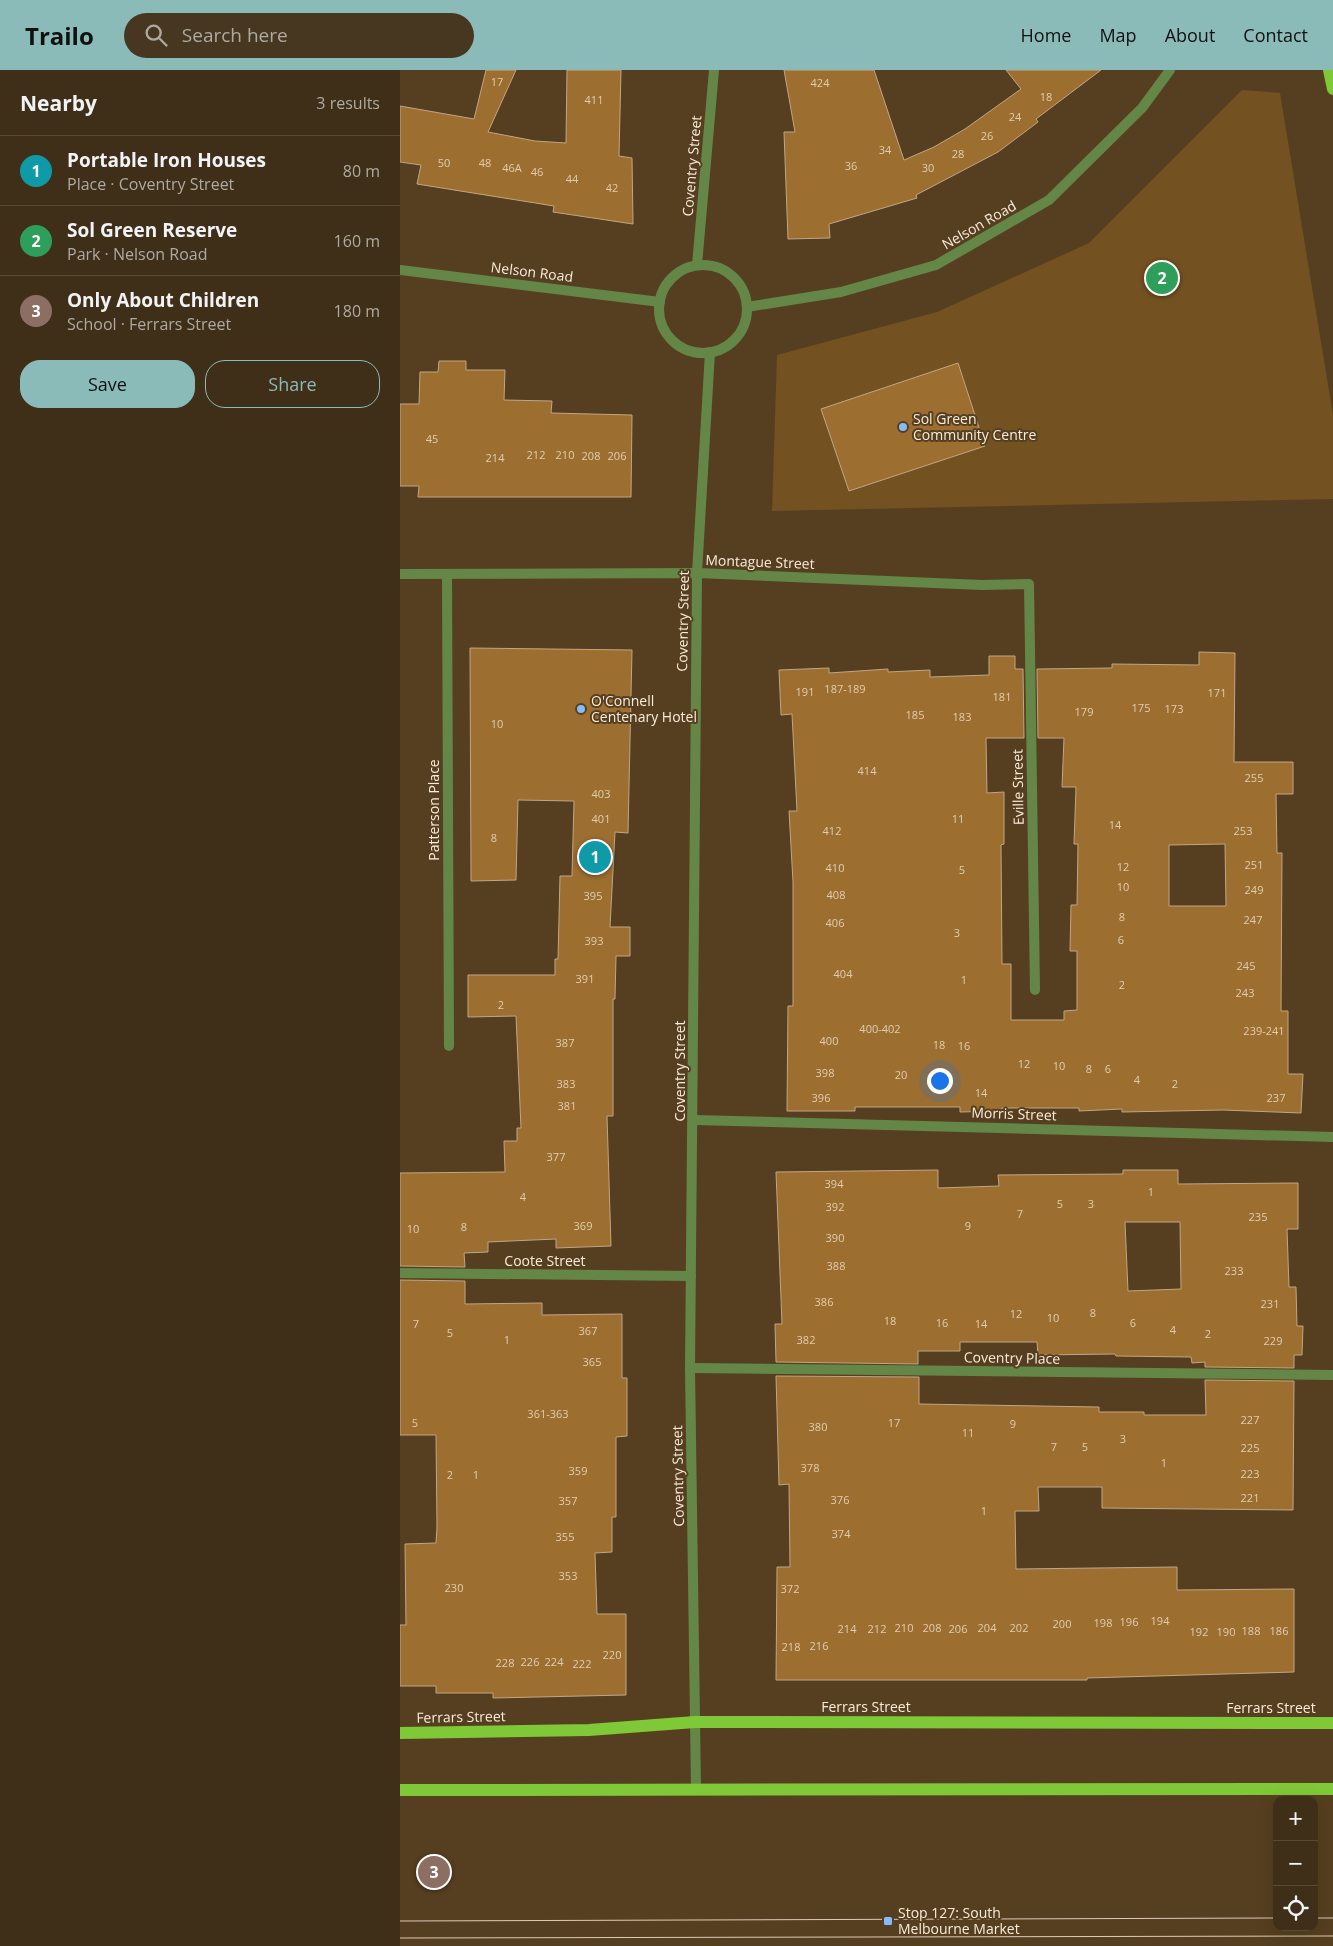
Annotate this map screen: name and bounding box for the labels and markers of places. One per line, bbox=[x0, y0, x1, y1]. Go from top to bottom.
pin: 2 bbox=[1146, 259, 1178, 297]
place label: Sol Green Community Centre bbox=[913, 409, 1036, 444]
marker: Sol Green Community Centre bbox=[897, 421, 909, 433]
place label: O'Connell Centenary Hotel bbox=[591, 691, 697, 726]
marker: O'Connell Centenary Hotel bbox=[575, 703, 587, 715]
pin: 1 bbox=[579, 838, 611, 876]
pin: 3 bbox=[418, 1853, 450, 1891]
place label: Stop 127: South Melbourne Market bbox=[898, 1903, 1020, 1938]
marker: Stop 127: South Melbourne Market bbox=[882, 1915, 894, 1927]

